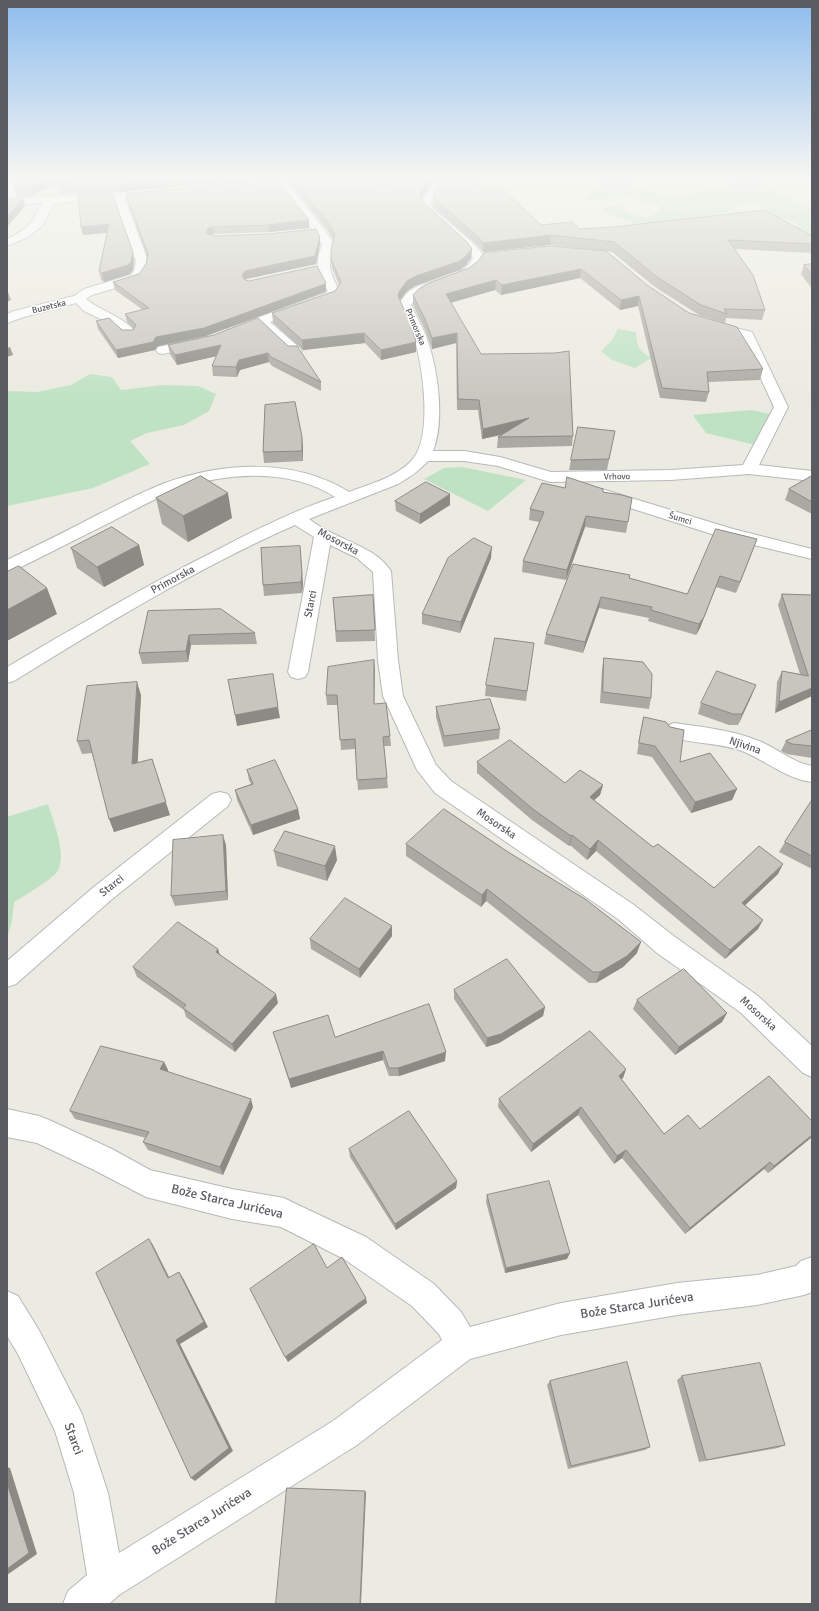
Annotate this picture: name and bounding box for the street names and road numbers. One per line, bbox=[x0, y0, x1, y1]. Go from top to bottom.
street label: Buzetska bbox=[31, 298, 67, 316]
street label: Primorska bbox=[402, 307, 428, 347]
street label: Vrhovo bbox=[604, 471, 630, 483]
street label: Šumci bbox=[667, 510, 693, 528]
street label: Mosorska bbox=[315, 526, 361, 558]
street label: Primorska bbox=[149, 563, 197, 597]
street label: Starci bbox=[302, 589, 320, 619]
street label: Njivina bbox=[727, 734, 763, 758]
street label: Mosorska bbox=[474, 806, 518, 842]
street label: Starci bbox=[97, 872, 127, 900]
street label: Mosorska bbox=[737, 994, 779, 1034]
street label: Bože Starca Jurićeva bbox=[170, 1182, 284, 1222]
street label: Bože Starca Jurićeva bbox=[579, 1289, 695, 1323]
street label: Starci bbox=[60, 1421, 86, 1457]
street label: Bože Starca Jurićeva bbox=[149, 1485, 255, 1559]

